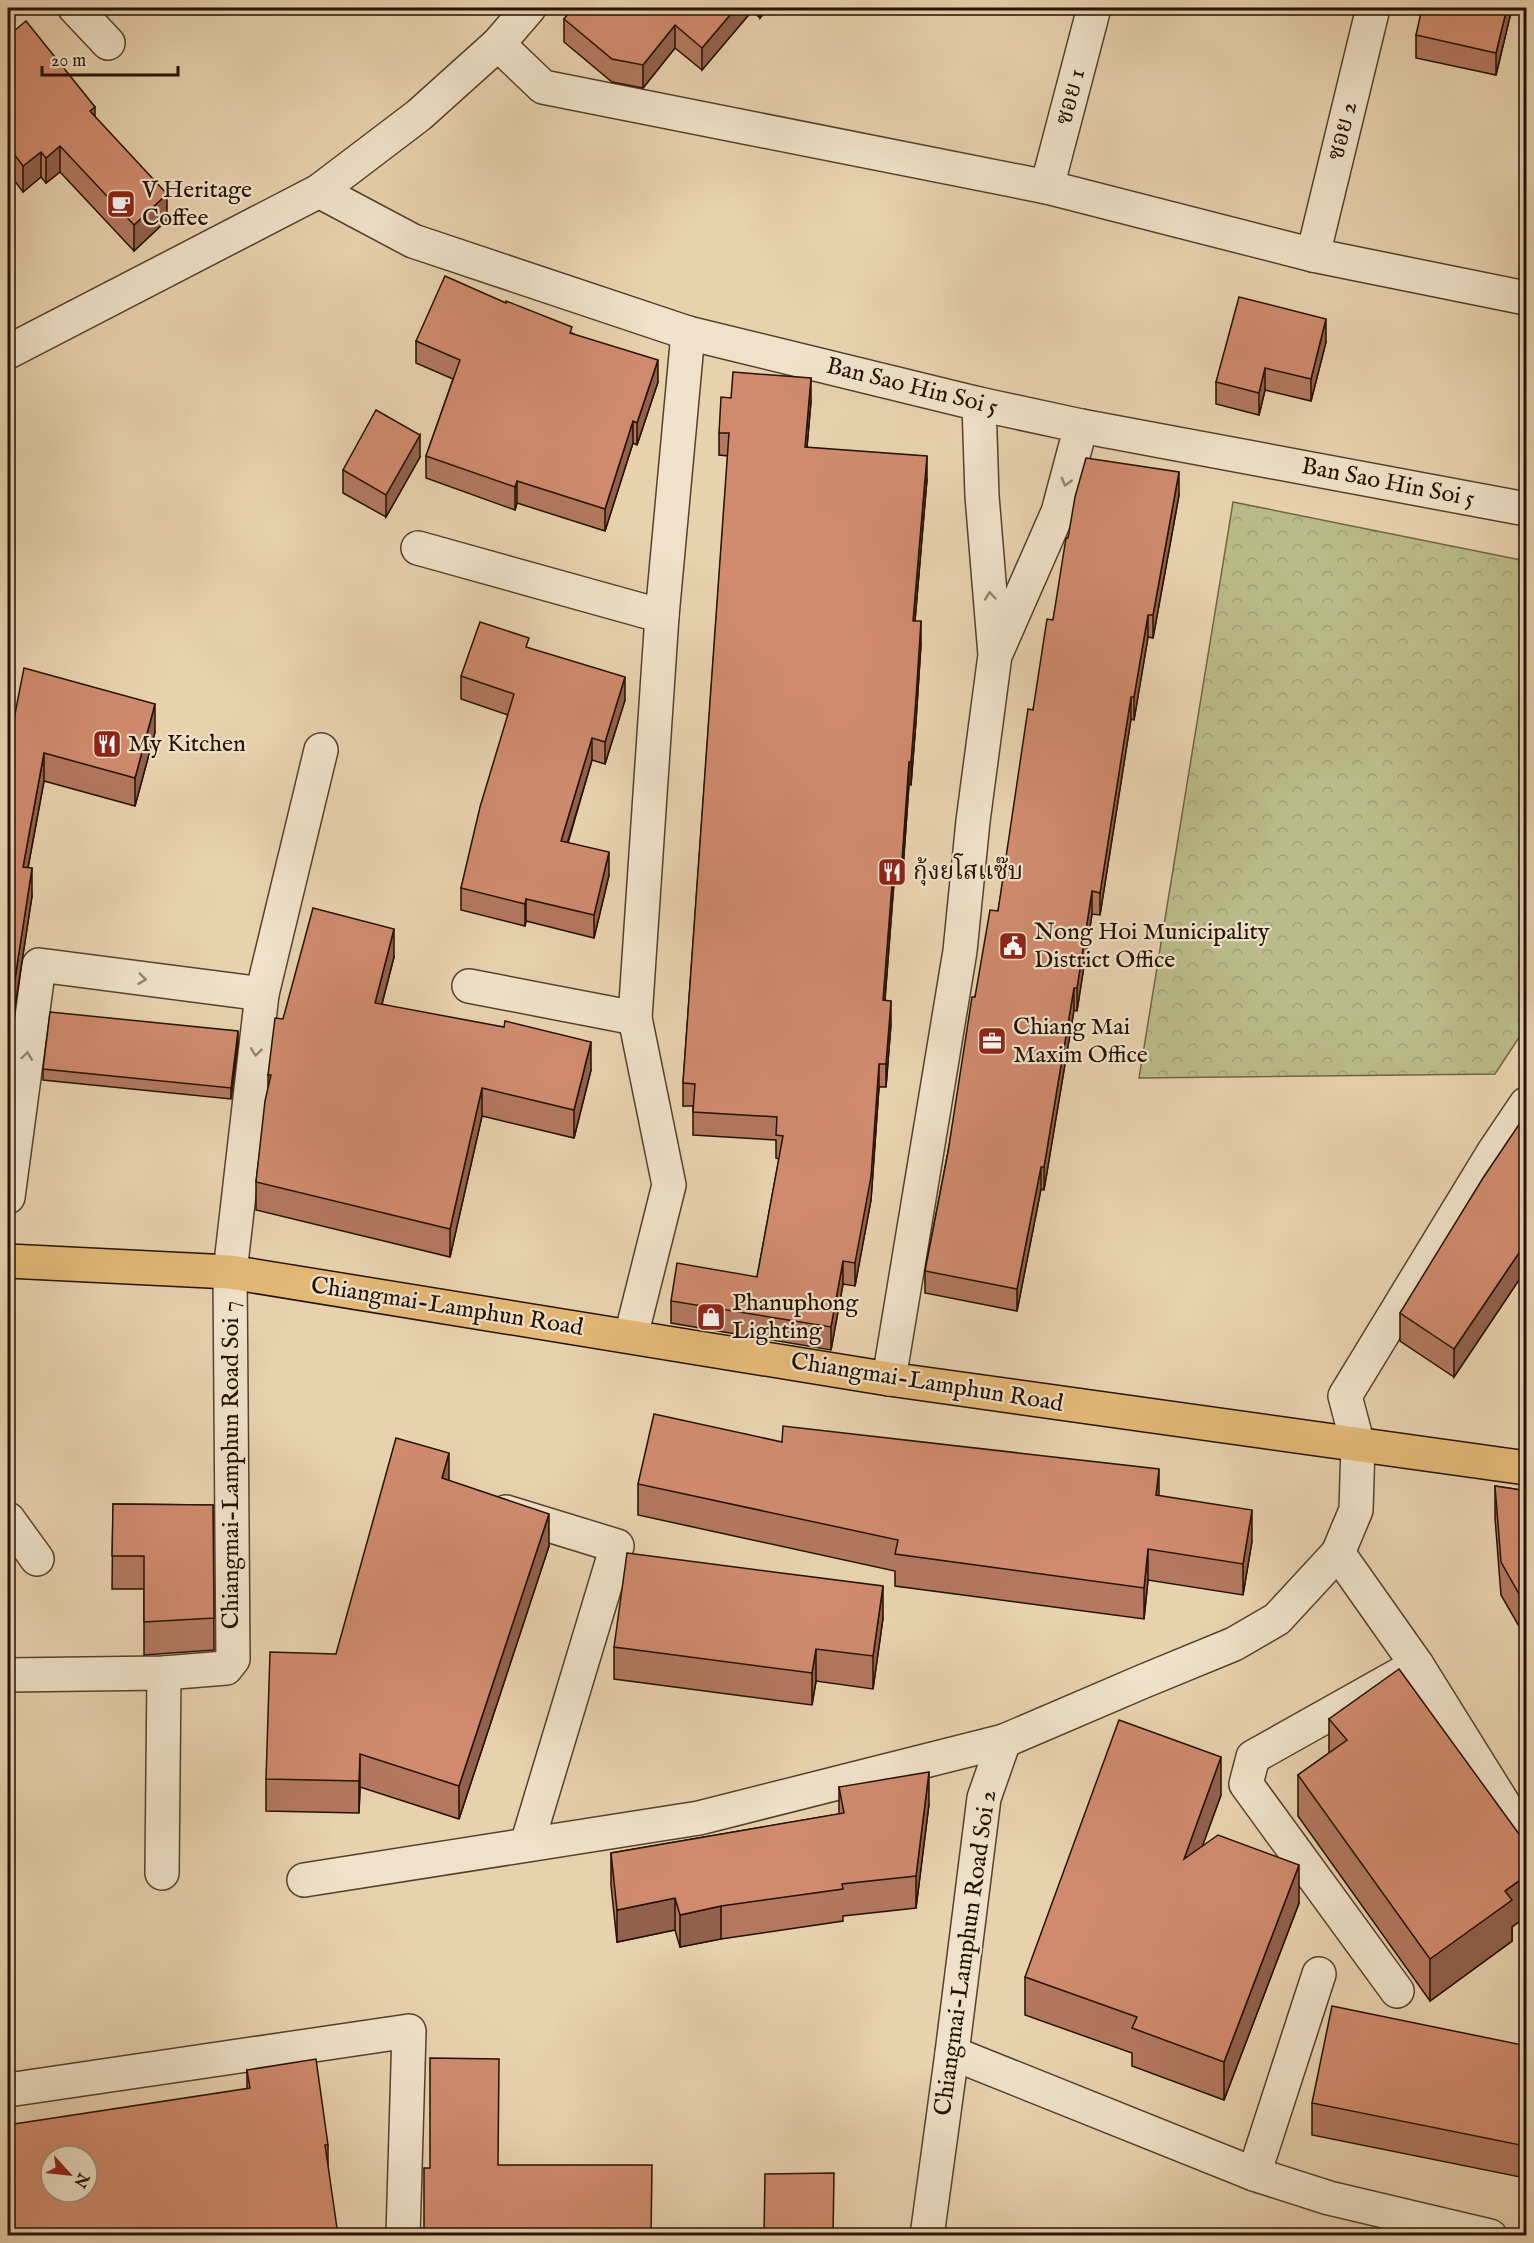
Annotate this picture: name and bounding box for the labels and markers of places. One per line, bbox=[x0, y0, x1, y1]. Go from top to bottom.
place label: V Heritage Coffee bbox=[141, 175, 252, 234]
cafe icon: V Heritage Coffee bbox=[105, 188, 137, 220]
restaurant icon: My Kitchen bbox=[91, 728, 123, 760]
place label: My Kitchen bbox=[128, 729, 246, 760]
place label: กุ้งยโสแซ๊บ bbox=[913, 853, 1023, 888]
restaurant icon: กุ้งยโสแซ๊บ bbox=[876, 856, 908, 888]
place label: Nong Hoi Municipality District Office bbox=[1034, 917, 1270, 976]
public building icon: Nong Hoi Municipality District Office bbox=[997, 930, 1029, 962]
place label: Chiang Mai Maxim Office bbox=[1013, 1012, 1148, 1071]
office icon: Chiang Mai Maxim Office bbox=[976, 1025, 1008, 1057]
place label: Phanuphong Lighting bbox=[732, 1288, 859, 1347]
shop icon: Phanuphong Lighting bbox=[695, 1301, 727, 1333]

